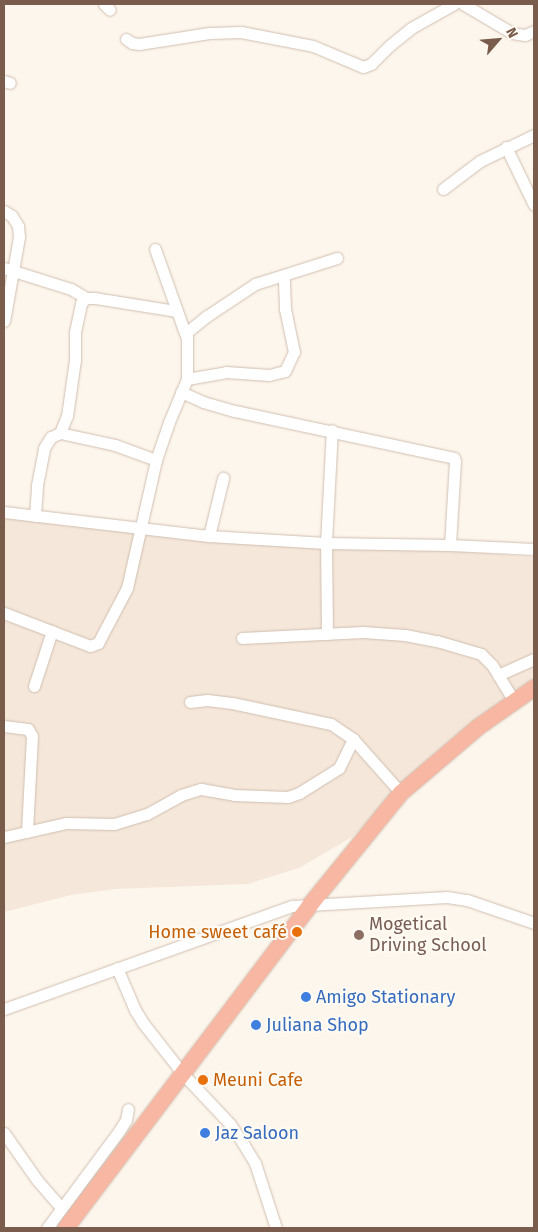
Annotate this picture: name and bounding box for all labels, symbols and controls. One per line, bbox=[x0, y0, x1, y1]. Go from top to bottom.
north arrow bbox=[473, 15, 523, 65]
text: N bbox=[502, 25, 521, 41]
place label: Mogetical Driving School bbox=[369, 914, 486, 956]
place label: Home sweet café bbox=[148, 921, 287, 943]
marker: Home sweet café bbox=[291, 926, 303, 938]
marker: Mogetical Driving School bbox=[353, 929, 365, 941]
place label: Amigo Stationary bbox=[316, 986, 455, 1008]
marker: Amigo Stationary bbox=[300, 991, 312, 1003]
place label: Juliana Shop bbox=[266, 1014, 369, 1036]
marker: Juliana Shop bbox=[250, 1019, 262, 1031]
place label: Meuni Cafe bbox=[213, 1069, 303, 1091]
marker: Meuni Cafe bbox=[197, 1074, 209, 1086]
place label: Jaz Saloon bbox=[215, 1122, 299, 1144]
marker: Jaz Saloon bbox=[199, 1127, 211, 1139]

